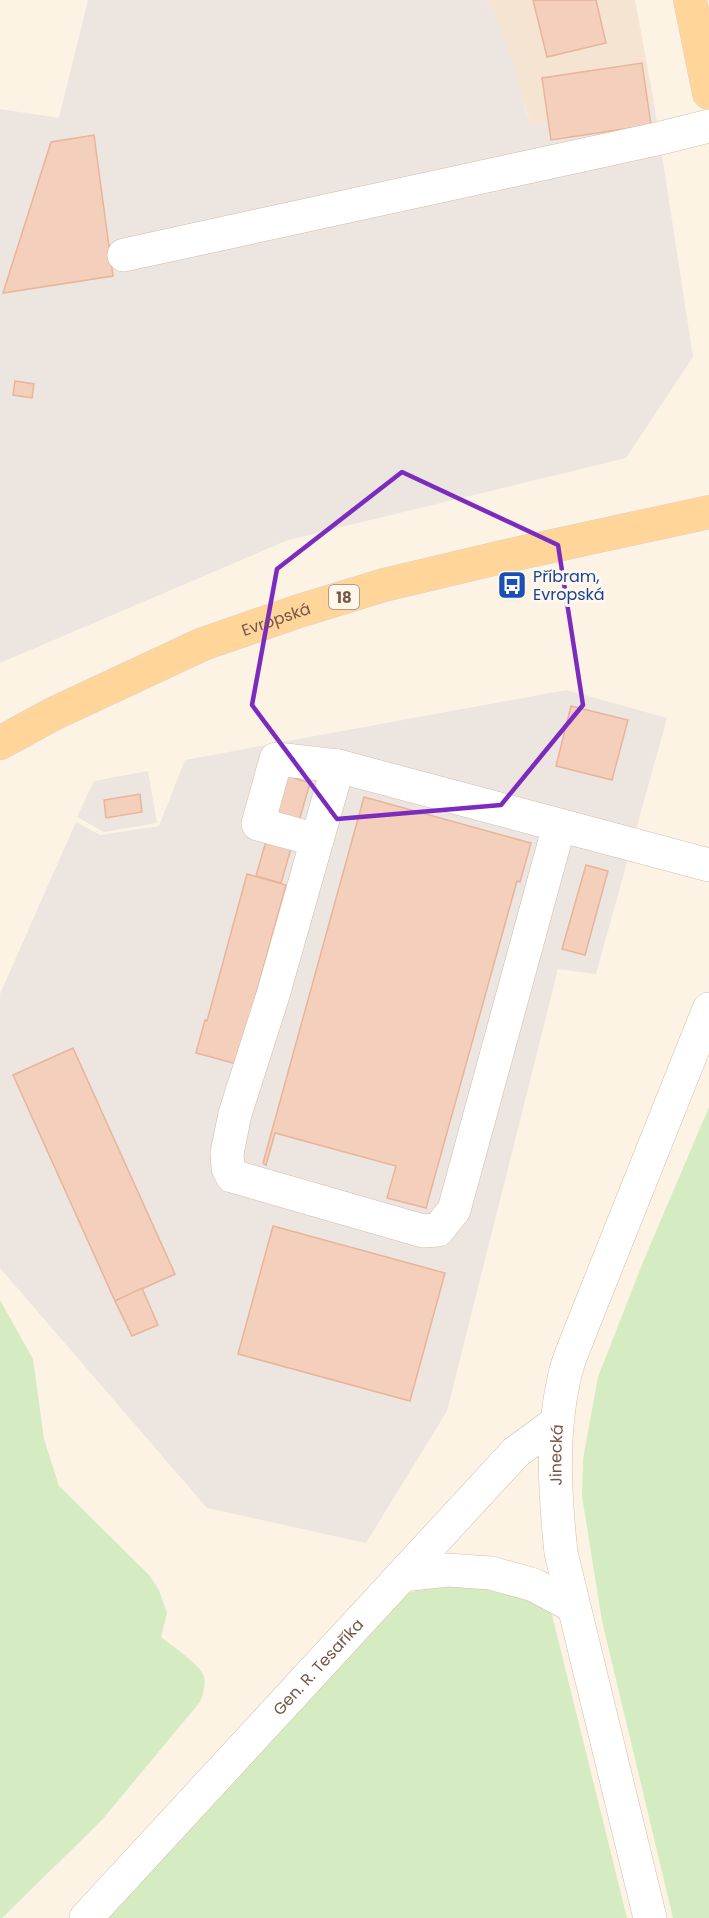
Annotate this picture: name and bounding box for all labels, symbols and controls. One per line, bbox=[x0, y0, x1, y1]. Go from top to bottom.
place label: Příbram, Evropská bbox=[533, 565, 605, 606]
bus stop icon: Příbram, Evropská bbox=[496, 569, 528, 601]
road number: 18 bbox=[329, 585, 359, 609]
street label: Evropská bbox=[238, 597, 313, 641]
street label: Jinecká bbox=[544, 1423, 568, 1486]
street label: Gen. R. Tesaříka bbox=[267, 1613, 369, 1720]

